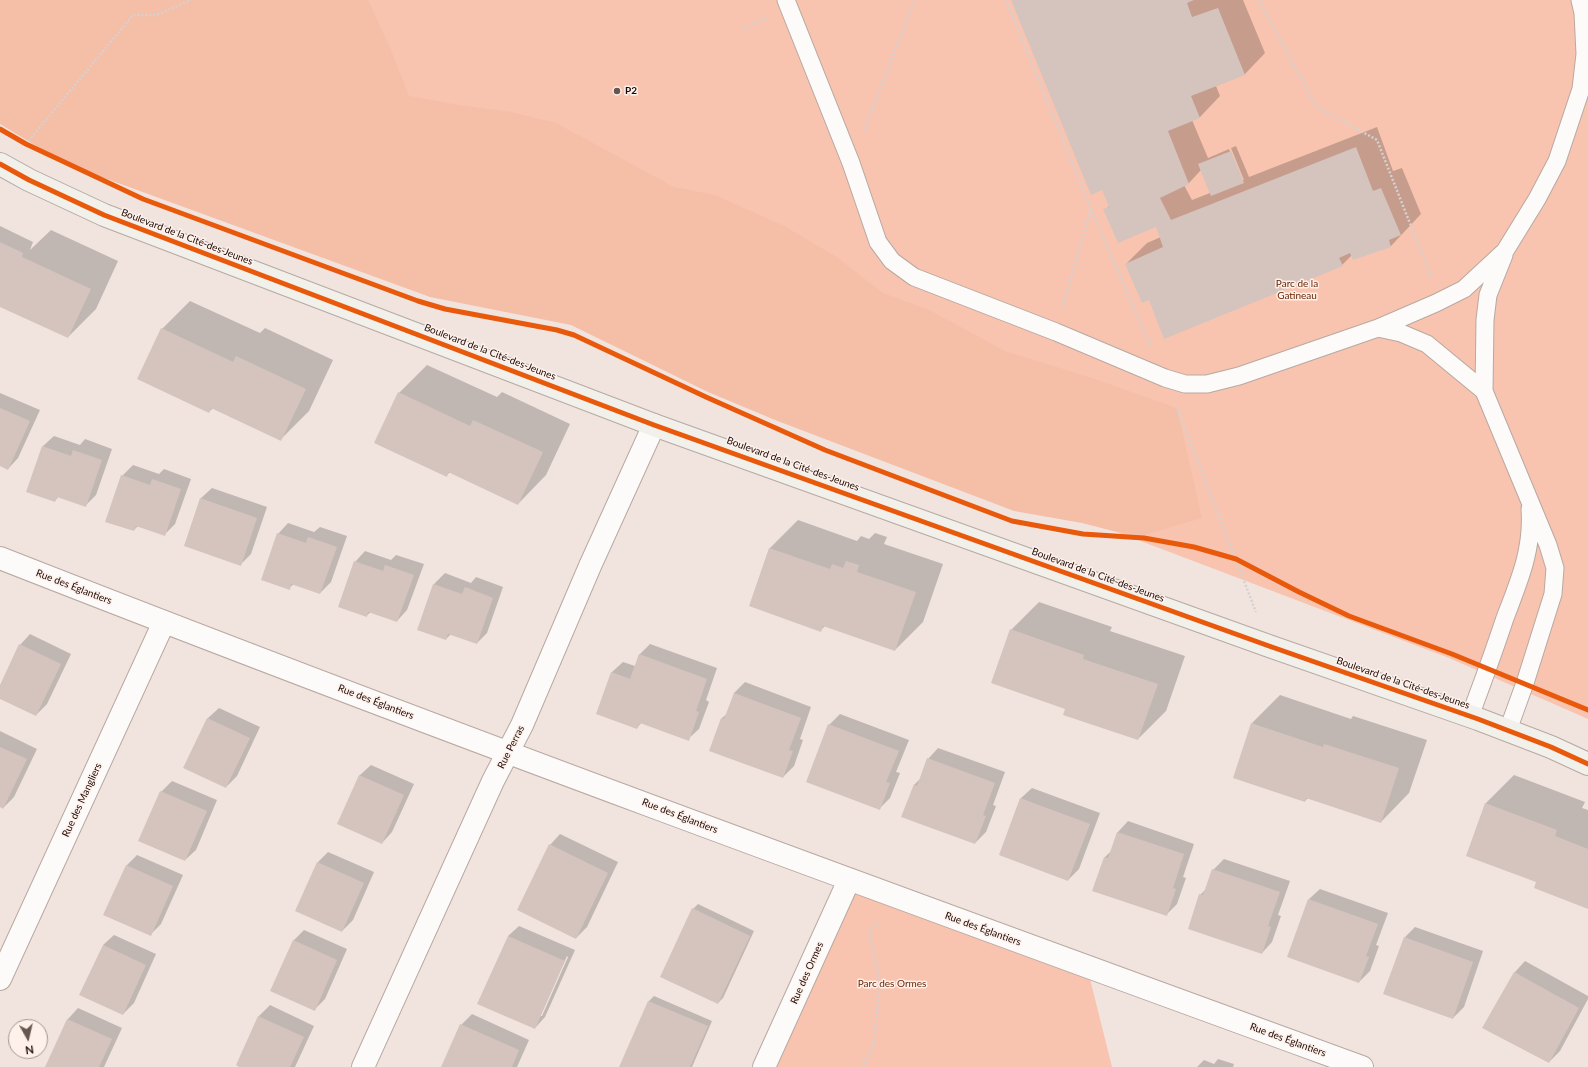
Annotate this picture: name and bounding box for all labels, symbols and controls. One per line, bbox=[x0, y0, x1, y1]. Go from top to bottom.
place label: P2 bbox=[625, 85, 637, 97]
marker: P2 bbox=[612, 86, 622, 96]
street label: Boulevard de la Cité-des-Jeunes bbox=[119, 206, 255, 268]
park label: Parc de la Gatineau bbox=[1276, 278, 1318, 302]
street label: Boulevard de la Cité-des-Jeunes bbox=[422, 321, 558, 383]
street label: Boulevard de la Cité-des-Jeunes bbox=[725, 434, 861, 494]
street label: Boulevard de la Cité-des-Jeunes bbox=[1030, 545, 1166, 605]
street label: Rue des Églantiers bbox=[34, 567, 114, 607]
street label: Boulevard de la Cité-des-Jeunes bbox=[1335, 655, 1471, 711]
street label: Rue des Églantiers bbox=[336, 682, 416, 722]
street label: Rue Perras bbox=[495, 723, 527, 771]
street label: Rue des Mangliers bbox=[60, 761, 104, 839]
street label: Rue des Églantiers bbox=[640, 796, 720, 836]
street label: Rue des Églantiers bbox=[943, 910, 1023, 948]
street label: Rue des Ormes bbox=[788, 940, 826, 1006]
park label: Parc des Ormes bbox=[858, 978, 926, 990]
north arrow bbox=[8, 1019, 48, 1059]
street label: Rue des Églantiers bbox=[1248, 1021, 1328, 1059]
text: N bbox=[25, 1043, 35, 1057]

